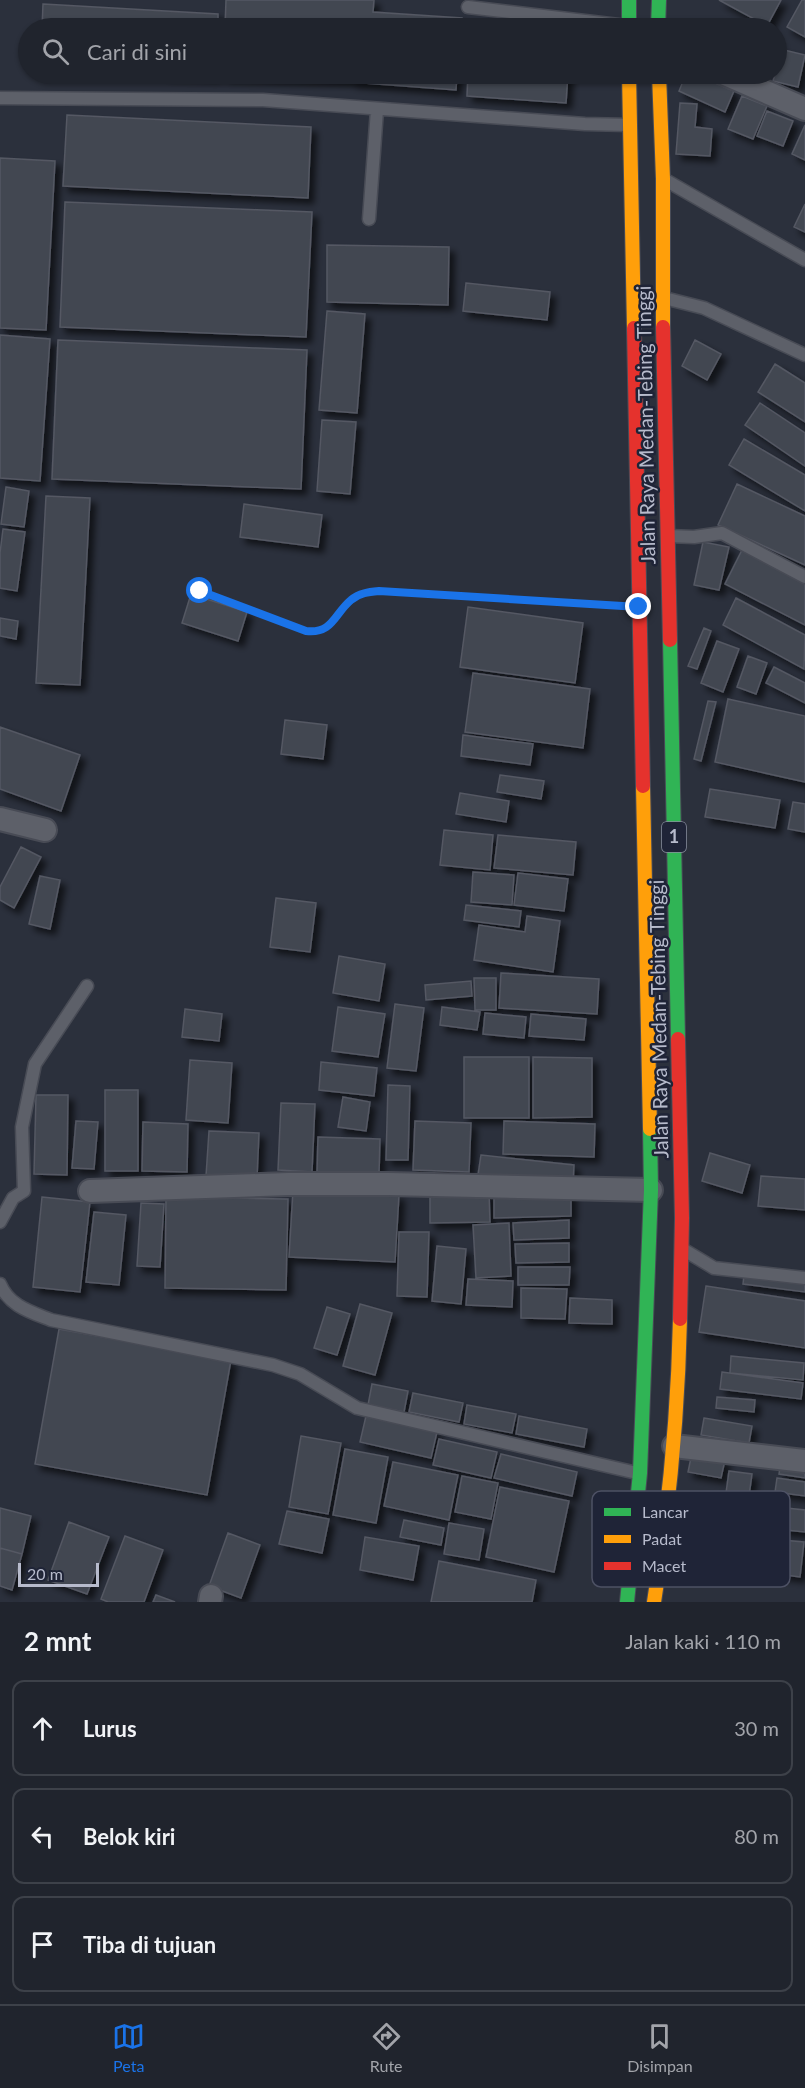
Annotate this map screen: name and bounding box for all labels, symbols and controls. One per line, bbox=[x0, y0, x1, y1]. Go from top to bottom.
search box bbox=[18, 18, 787, 84]
icon: search bbox=[39, 35, 72, 68]
text: Cari di sini bbox=[87, 38, 187, 65]
street label: Jalan Raya Medan-Tebing Tinggi bbox=[631, 285, 659, 565]
route start bbox=[186, 577, 212, 603]
route end bbox=[625, 593, 651, 619]
road number: 1 bbox=[662, 822, 686, 852]
street label: Jalan Raya Medan-Tebing Tinggi bbox=[644, 879, 672, 1159]
legend bbox=[592, 1491, 790, 1587]
text: Lancar bbox=[642, 1502, 689, 1521]
text: Padat bbox=[642, 1529, 682, 1548]
text: Macet bbox=[642, 1556, 686, 1575]
scale bar bbox=[18, 1560, 99, 1588]
text: 20 m bbox=[27, 1564, 63, 1583]
text: 2 mnt bbox=[24, 1625, 91, 1657]
text: Jalan kaki · 110 m bbox=[625, 1629, 781, 1653]
icon: ahead bbox=[26, 1712, 59, 1745]
text: Lurus bbox=[83, 1715, 137, 1742]
text: 30 m bbox=[734, 1716, 779, 1740]
icon: left bbox=[26, 1820, 59, 1853]
text: Belok kiri bbox=[83, 1823, 175, 1850]
text: 80 m bbox=[734, 1824, 779, 1848]
icon: arrive bbox=[26, 1928, 59, 1961]
text: Tiba di tujuan bbox=[83, 1931, 216, 1958]
tab: Peta bbox=[112, 2020, 145, 2075]
tab: Rute bbox=[370, 2020, 403, 2075]
tab: Disimpan bbox=[627, 2020, 693, 2075]

